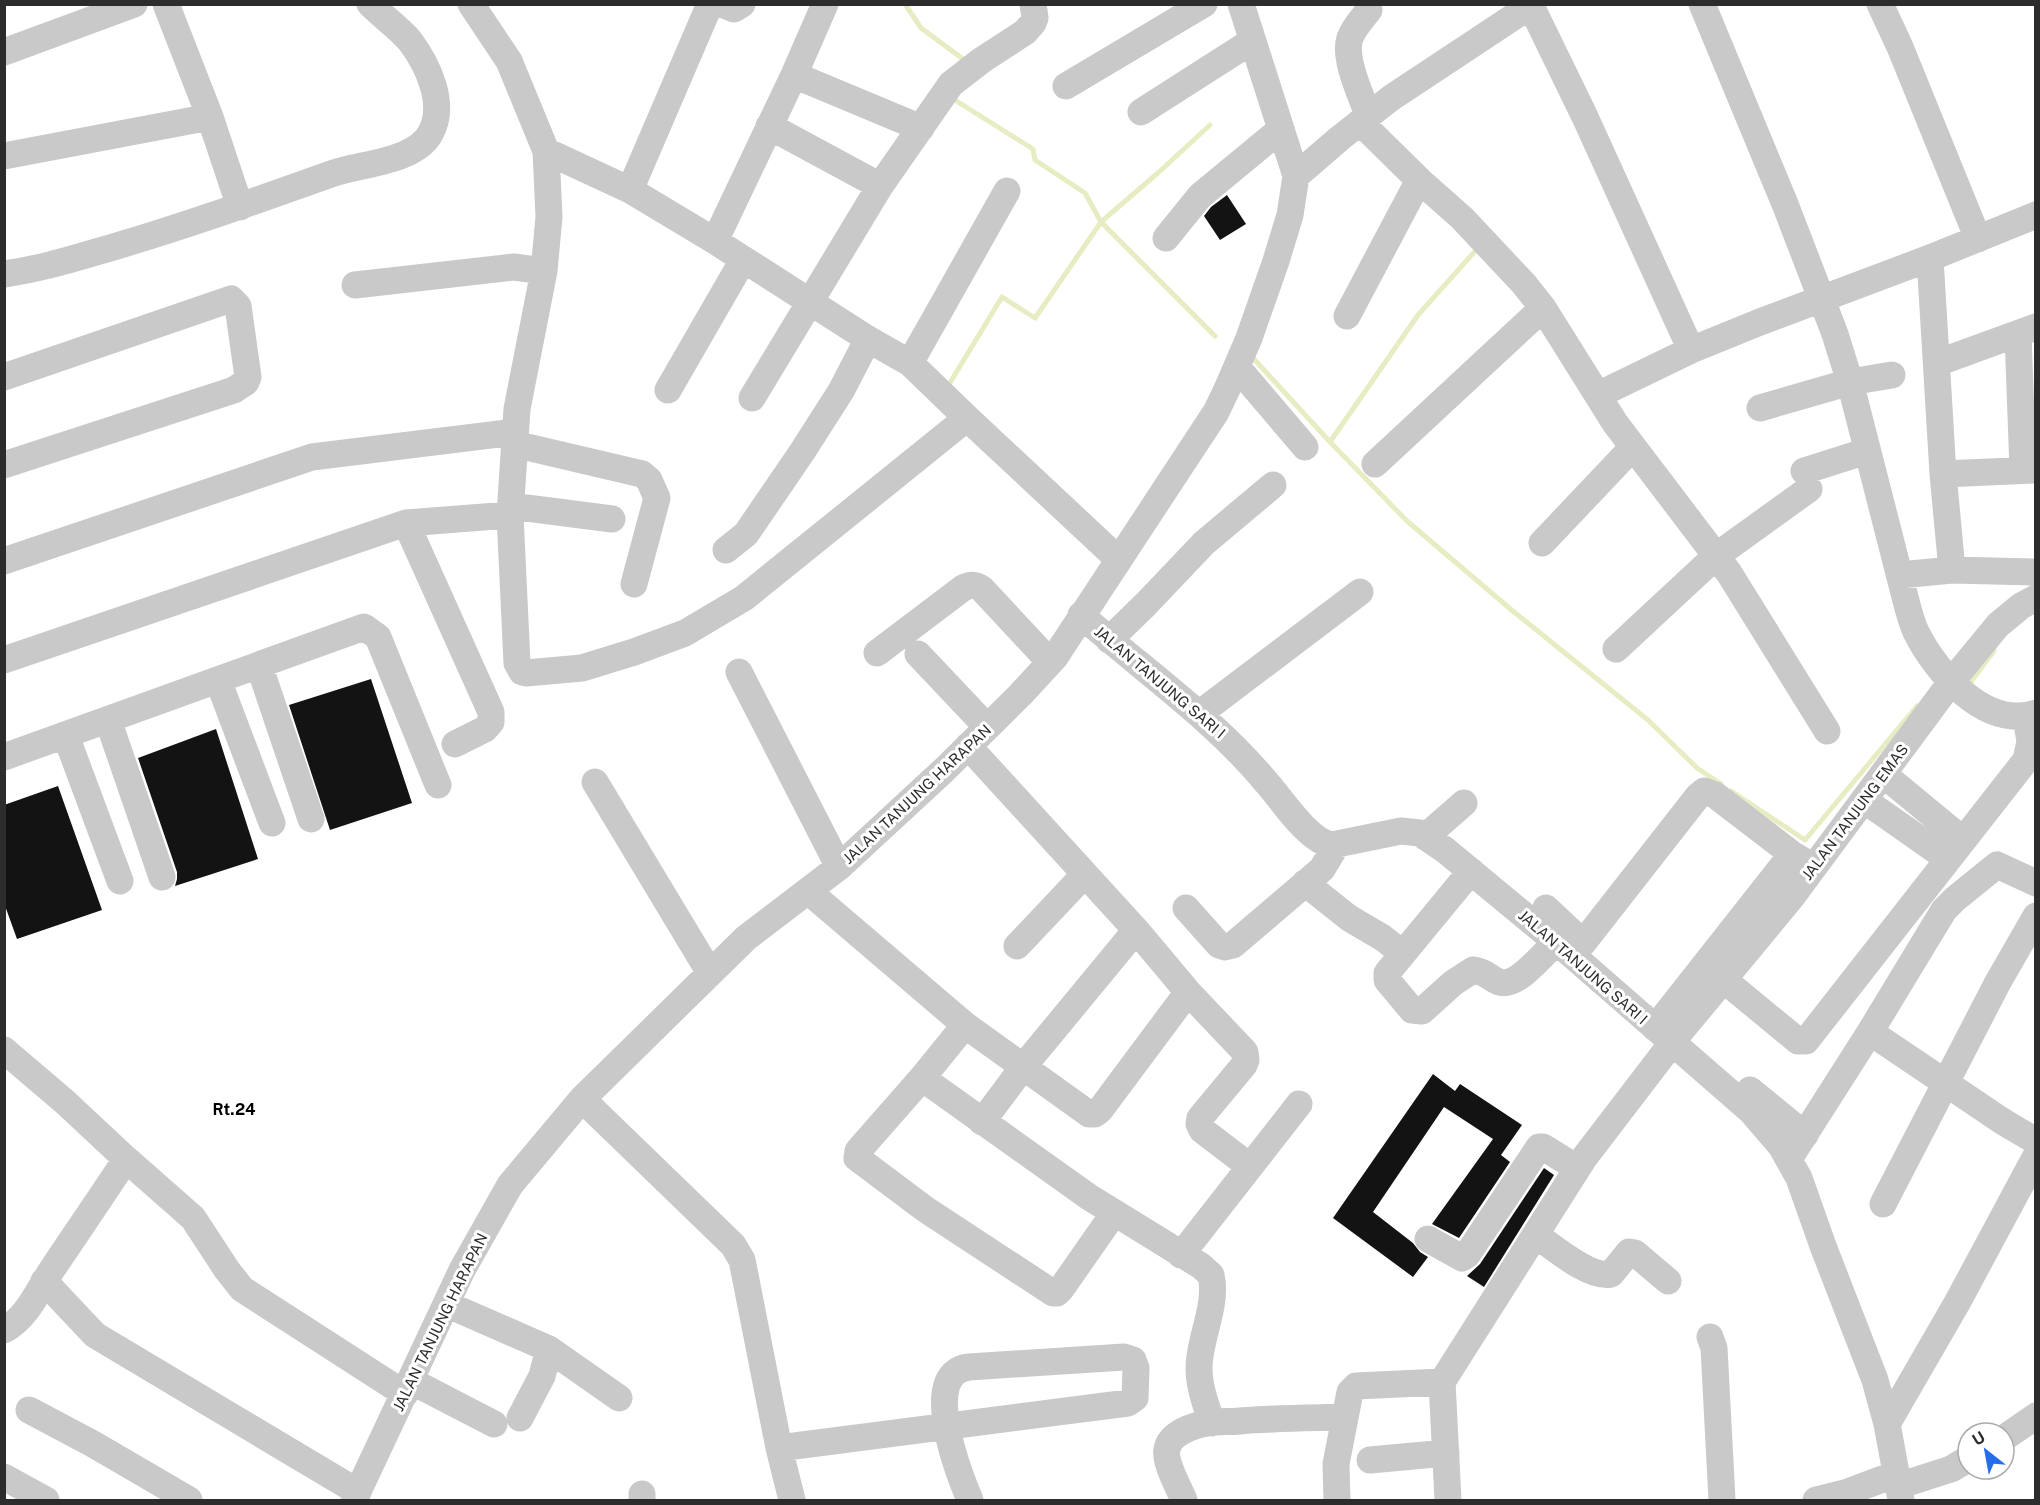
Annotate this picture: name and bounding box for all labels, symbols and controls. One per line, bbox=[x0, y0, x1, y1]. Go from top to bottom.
street label: JALAN TANJUNG SARI I bbox=[1091, 622, 1229, 742]
street label: JALAN TANJUNG HARAPAN bbox=[840, 721, 994, 867]
street label: JALAN TANJUNG EMAS bbox=[1798, 741, 1912, 883]
street label: JALAN TANJUNG SARI I bbox=[1515, 906, 1651, 1028]
district label: Rt.24 bbox=[212, 1100, 256, 1119]
street label: JALAN TANJUNG HARAPAN bbox=[389, 1230, 491, 1414]
north arrow bbox=[1956, 1421, 2016, 1481]
text: U bbox=[1969, 1427, 1988, 1450]

